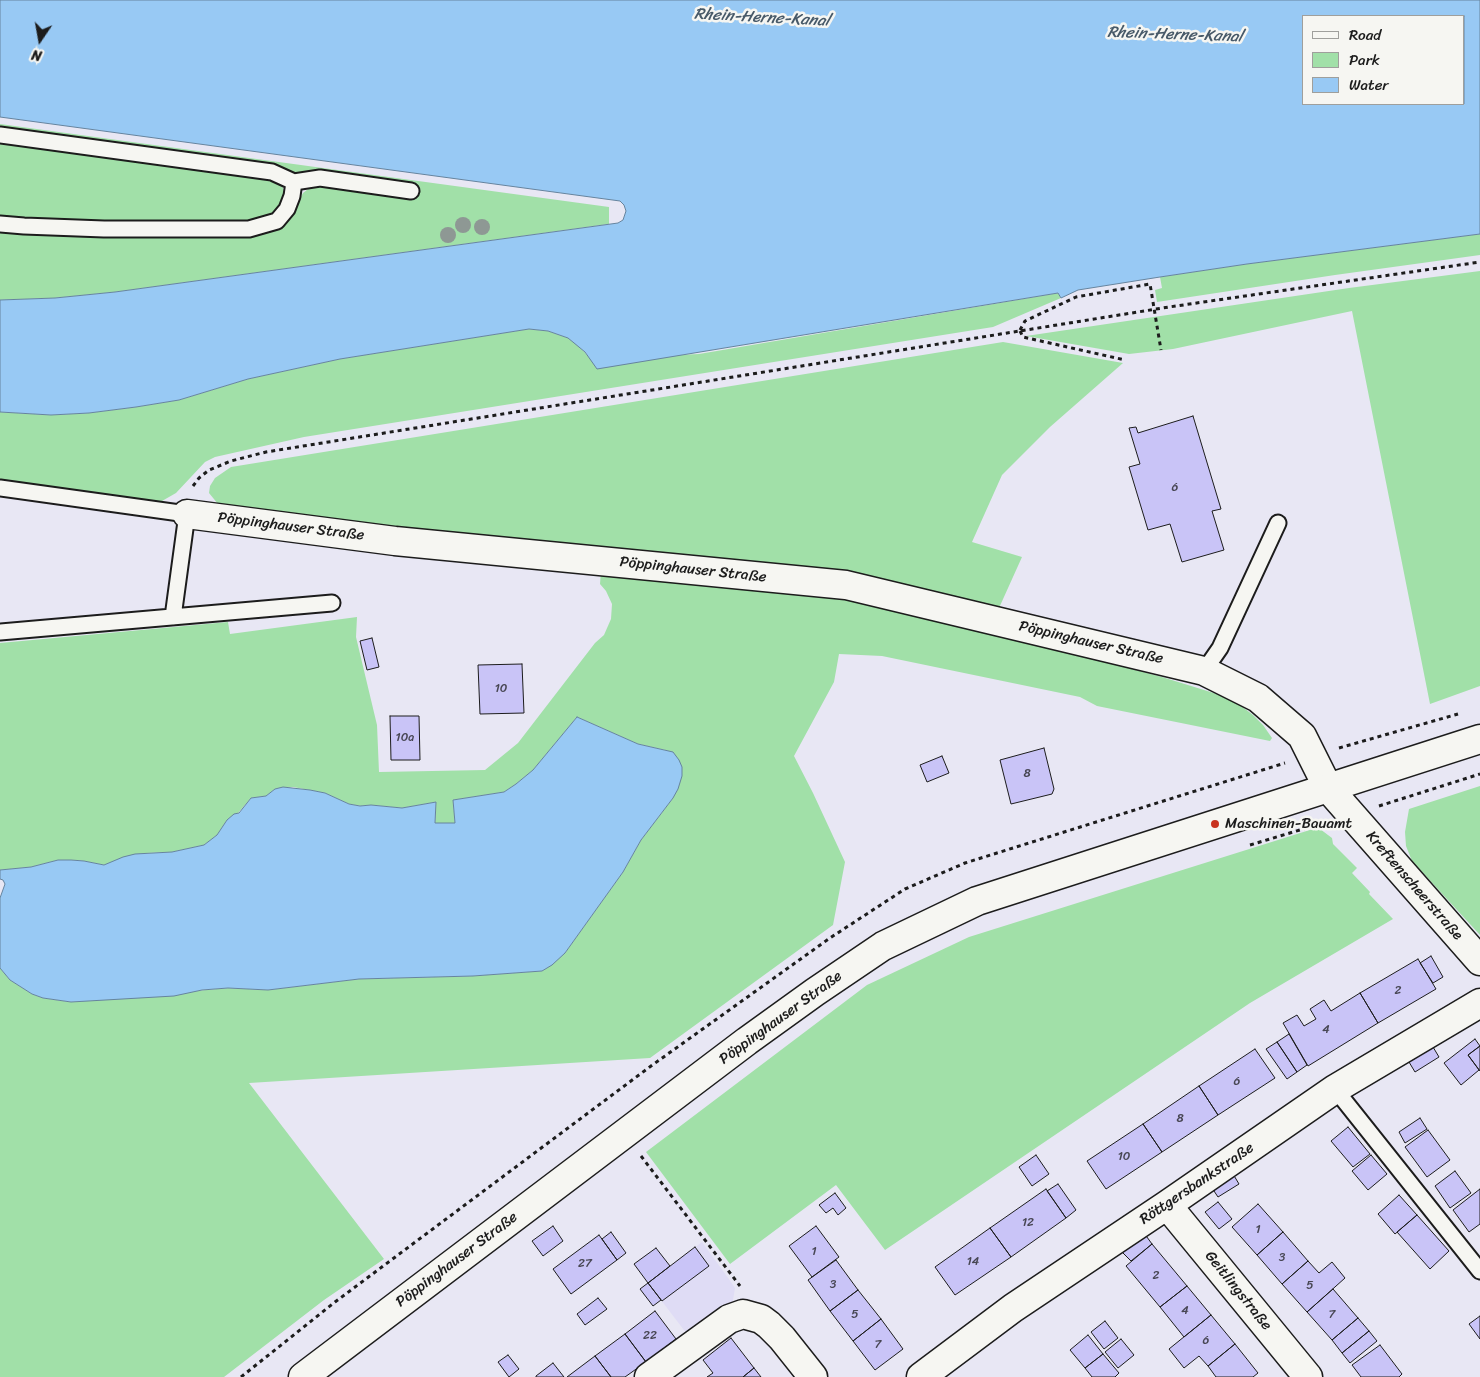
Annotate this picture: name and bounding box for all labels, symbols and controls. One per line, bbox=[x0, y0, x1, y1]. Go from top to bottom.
water label: Rhein-Herne-Kanal bbox=[694, 5, 830, 31]
north arrow bbox=[15, 15, 65, 65]
legend bbox=[1302, 15, 1465, 105]
text: Road bbox=[1349, 22, 1381, 48]
water label: Rhein-Herne-Kanal bbox=[1107, 23, 1243, 47]
text: N bbox=[29, 42, 44, 68]
text: Park bbox=[1349, 47, 1380, 73]
text: Water bbox=[1349, 72, 1389, 98]
house number: 6 bbox=[1172, 481, 1178, 495]
street label: Pöppinghauser Straße bbox=[217, 509, 365, 545]
street label: Pöppinghauser Straße bbox=[619, 553, 767, 587]
street label: Pöppinghauser Straße bbox=[1017, 618, 1165, 668]
house number: 10 bbox=[495, 682, 507, 696]
house number: 10a bbox=[396, 731, 414, 745]
house number: 8 bbox=[1023, 767, 1031, 781]
place label: Maschinen-Bauamt bbox=[1225, 815, 1352, 833]
marker: Maschinen-Bauamt bbox=[1209, 818, 1221, 830]
street label: Kreftenscheerstraße bbox=[1362, 828, 1466, 944]
street label: Pöppinghauser Straße bbox=[716, 967, 846, 1069]
house number: 2 bbox=[1395, 984, 1401, 998]
house number: 4 bbox=[1322, 1023, 1330, 1037]
house number: 6 bbox=[1234, 1075, 1240, 1089]
house number: 8 bbox=[1176, 1112, 1184, 1126]
street label: Röttgersbankstraße bbox=[1137, 1139, 1257, 1229]
house number: 10 bbox=[1118, 1150, 1130, 1164]
street label: Pöppinghauser Straße bbox=[393, 1208, 521, 1312]
house number: 12 bbox=[1022, 1216, 1034, 1230]
house number: 1 bbox=[1255, 1223, 1261, 1237]
house number: 1 bbox=[811, 1245, 817, 1259]
street label: Geitlingstraße bbox=[1201, 1248, 1275, 1334]
house number: 3 bbox=[1279, 1251, 1285, 1265]
house number: 14 bbox=[967, 1255, 979, 1269]
house number: 27 bbox=[578, 1257, 592, 1271]
house number: 2 bbox=[1153, 1269, 1159, 1283]
house number: 3 bbox=[830, 1278, 836, 1292]
house number: 5 bbox=[1306, 1279, 1314, 1293]
house number: 4 bbox=[1181, 1304, 1189, 1318]
house number: 5 bbox=[851, 1308, 859, 1322]
house number: 7 bbox=[1329, 1308, 1335, 1322]
house number: 22 bbox=[643, 1329, 657, 1343]
house number: 6 bbox=[1203, 1334, 1209, 1348]
house number: 7 bbox=[875, 1338, 881, 1352]

